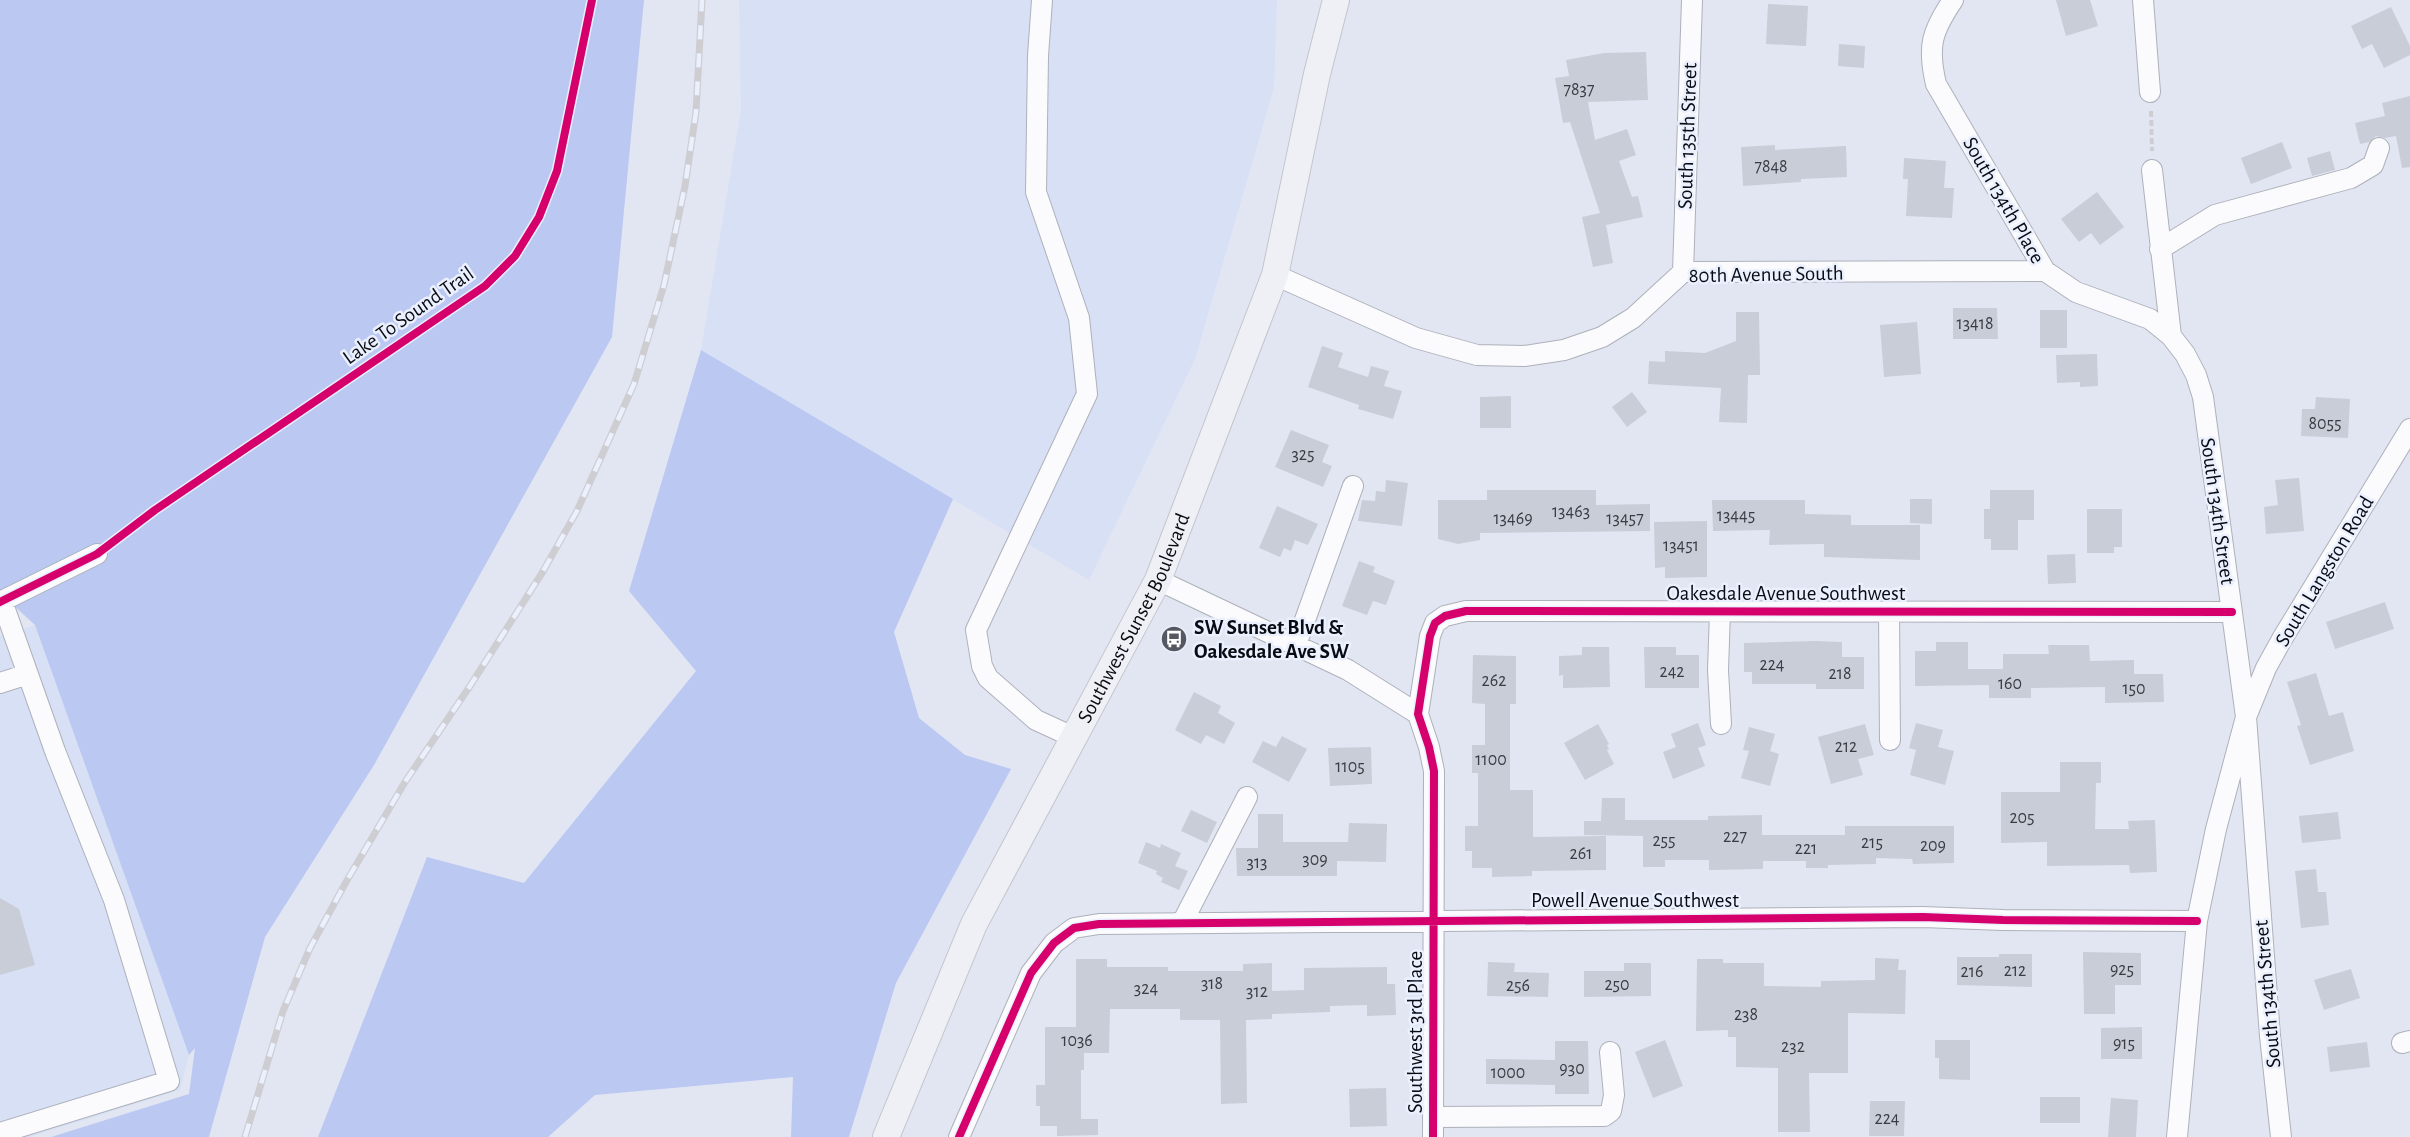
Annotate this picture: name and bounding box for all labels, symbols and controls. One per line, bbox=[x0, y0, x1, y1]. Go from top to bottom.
street label: South 135th Street bbox=[1674, 62, 1701, 210]
house number: 7837 bbox=[1564, 81, 1594, 99]
street label: South 134th Place bbox=[1959, 133, 2048, 267]
house number: 7848 bbox=[1754, 158, 1788, 176]
street label: Lake To Sound Trail bbox=[339, 263, 478, 368]
street label: 80th Avenue South bbox=[1688, 263, 1844, 286]
house number: 13418 bbox=[1957, 315, 1994, 333]
house number: 8055 bbox=[2308, 415, 2342, 433]
street label: South 134th Street bbox=[2197, 436, 2238, 586]
house number: 325 bbox=[1291, 446, 1315, 464]
street label: South Langston Road bbox=[2271, 492, 2378, 650]
house number: 13463 bbox=[1552, 503, 1590, 521]
house number: 13445 bbox=[1717, 507, 1755, 525]
street label: Southwest Sunset Boulevard bbox=[1074, 510, 1194, 726]
house number: 13469 bbox=[1493, 510, 1533, 528]
house number: 13457 bbox=[1606, 510, 1644, 528]
house number: 13451 bbox=[1663, 537, 1699, 555]
street label: Oakesdale Avenue Southwest bbox=[1666, 583, 1906, 604]
place label: SW Sunset Blvd & Oakesdale Ave SW bbox=[1194, 617, 1349, 662]
bus stop icon: SW Sunset Blvd & Oakesdale Ave SW bbox=[1159, 624, 1189, 654]
house number: 224 bbox=[1759, 656, 1785, 674]
house number: 242 bbox=[1659, 663, 1685, 681]
house number: 218 bbox=[1829, 665, 1851, 683]
house number: 262 bbox=[1482, 672, 1506, 690]
house number: 160 bbox=[1998, 675, 2022, 693]
house number: 150 bbox=[2122, 680, 2146, 698]
house number: 212 bbox=[1835, 738, 1857, 756]
house number: 1100 bbox=[1475, 751, 1507, 769]
house number: 1105 bbox=[1335, 758, 1365, 776]
house number: 205 bbox=[2009, 809, 2035, 827]
house number: 227 bbox=[1723, 828, 1747, 846]
house number: 255 bbox=[1652, 832, 1676, 850]
house number: 215 bbox=[1861, 834, 1883, 852]
house number: 209 bbox=[1920, 837, 1946, 855]
house number: 221 bbox=[1795, 840, 1817, 858]
house number: 261 bbox=[1570, 845, 1592, 863]
house number: 309 bbox=[1302, 851, 1328, 869]
house number: 313 bbox=[1246, 854, 1268, 872]
street label: Powell Avenue Southwest bbox=[1531, 890, 1739, 911]
street label: South 134th Street bbox=[2251, 919, 2284, 1069]
street label: Southwest 3rd Place bbox=[1405, 951, 1426, 1113]
house number: 925 bbox=[2110, 961, 2134, 979]
house number: 212 bbox=[2004, 962, 2026, 980]
house number: 216 bbox=[1961, 963, 1983, 981]
house number: 318 bbox=[1201, 975, 1223, 993]
house number: 250 bbox=[1604, 976, 1630, 994]
house number: 256 bbox=[1506, 977, 1530, 995]
house number: 324 bbox=[1134, 980, 1158, 998]
house number: 312 bbox=[1246, 983, 1268, 1001]
house number: 238 bbox=[1734, 1006, 1758, 1024]
house number: 1036 bbox=[1061, 1032, 1093, 1050]
house number: 915 bbox=[2113, 1035, 2135, 1053]
house number: 232 bbox=[1781, 1038, 1805, 1056]
house number: 930 bbox=[1559, 1060, 1585, 1078]
house number: 1000 bbox=[1491, 1064, 1525, 1082]
house number: 224 bbox=[1874, 1110, 1900, 1128]

